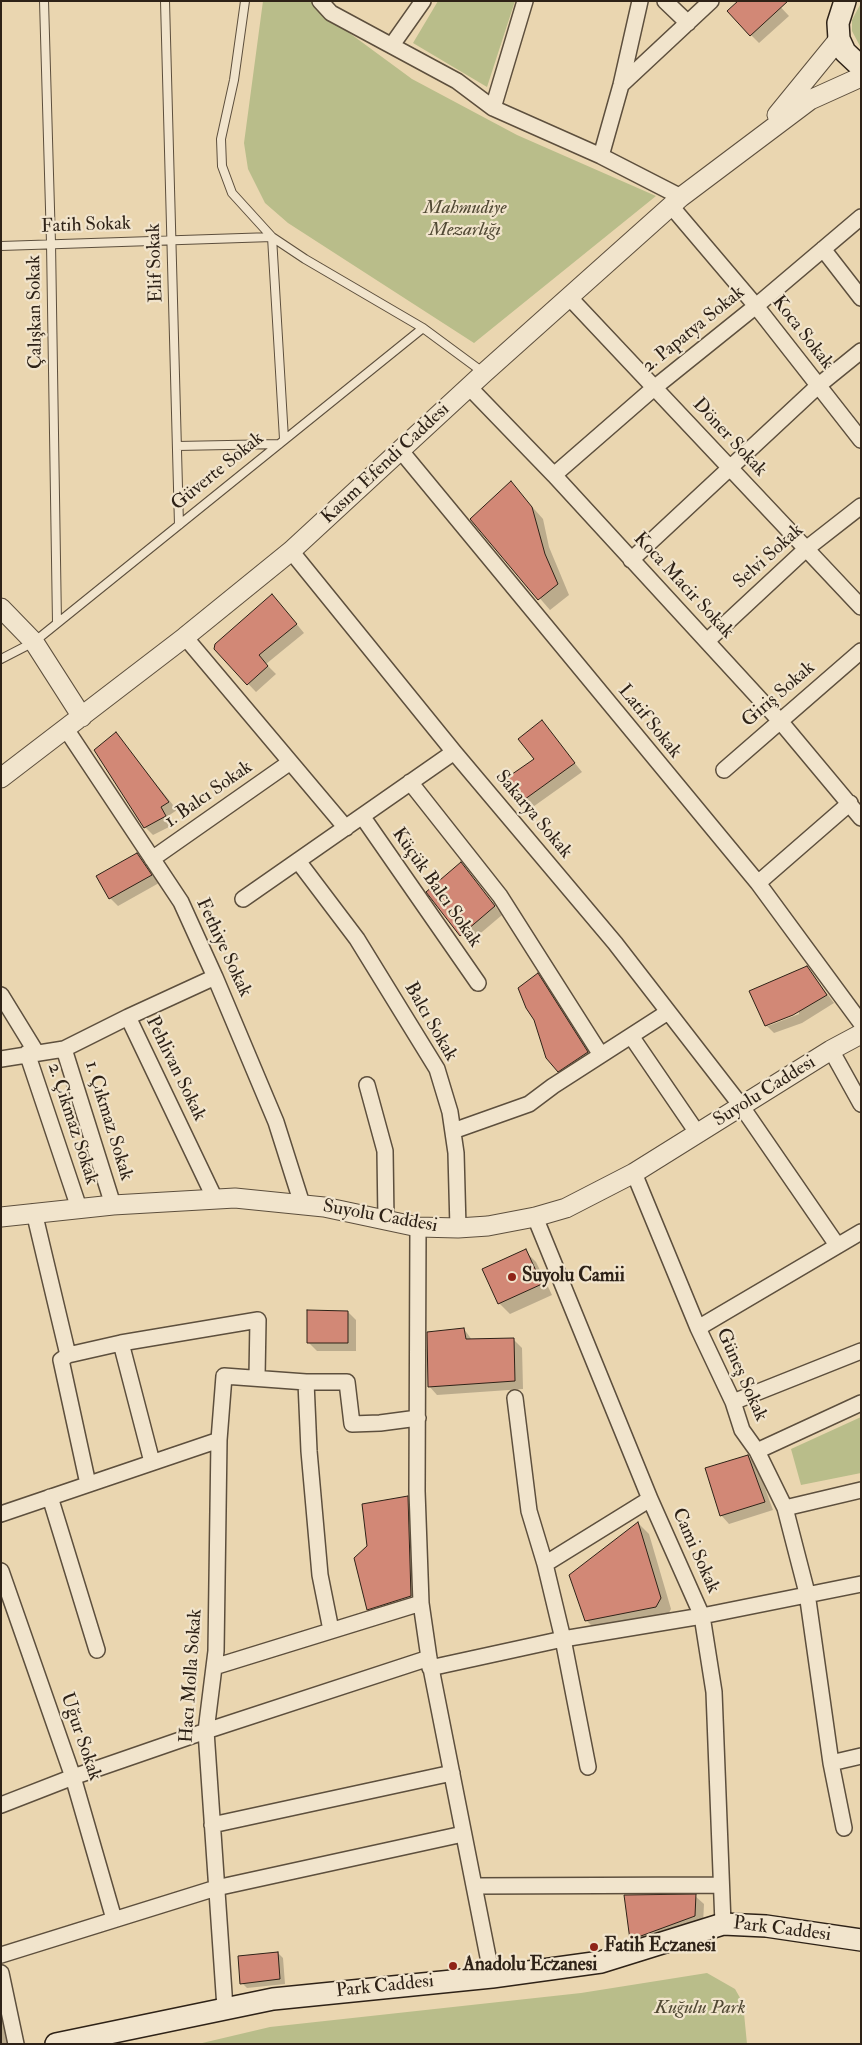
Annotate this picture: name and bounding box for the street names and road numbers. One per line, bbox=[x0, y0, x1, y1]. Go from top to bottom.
street label: Fatih Sokak bbox=[41, 213, 131, 239]
street label: Elif Sokak bbox=[143, 223, 169, 303]
street label: Çalışkan Sokak bbox=[24, 255, 48, 369]
street label: 2. Papatya Sokak bbox=[638, 282, 750, 378]
street label: Koca Sokak bbox=[766, 292, 838, 374]
street label: Döner Sokak bbox=[687, 394, 771, 482]
street label: Kasım Efendi Caddesi bbox=[317, 399, 455, 529]
street label: Güverte Sokak bbox=[167, 428, 269, 516]
street label: Selvi Sokak bbox=[729, 520, 809, 594]
street label: Koca Macir Sokak bbox=[628, 528, 738, 644]
street label: Giriş Sokak bbox=[738, 657, 820, 733]
street label: Latif Sokak bbox=[612, 680, 686, 764]
street label: 1. Balcı Sokak bbox=[161, 756, 257, 834]
street label: Sakarya Sokak bbox=[490, 766, 576, 864]
street label: Küçük Balcı Sokak bbox=[386, 824, 486, 952]
street label: Fethiye Sokak bbox=[190, 895, 256, 1001]
street label: Balcı Sokak bbox=[398, 979, 462, 1065]
street label: Pehlivan Sokak bbox=[140, 1013, 210, 1125]
street label: Suyolu Caddesi bbox=[710, 1052, 820, 1132]
street label: 1. Çıkmaz Sokak bbox=[79, 1059, 137, 1183]
street label: 2. Çıkmaz Sokak bbox=[42, 1060, 102, 1188]
street label: Suyolu Caddesi bbox=[321, 1196, 439, 1238]
street label: Güneş Sokak bbox=[710, 1325, 772, 1425]
street label: Cami Sokak bbox=[666, 1505, 724, 1597]
street label: Hacı Molla Sokak bbox=[176, 1608, 208, 1744]
street label: Uğur Sokak bbox=[54, 1690, 106, 1784]
street label: Park Caddesi bbox=[732, 1913, 832, 1947]
street label: Park Caddesi bbox=[335, 1971, 435, 2003]

